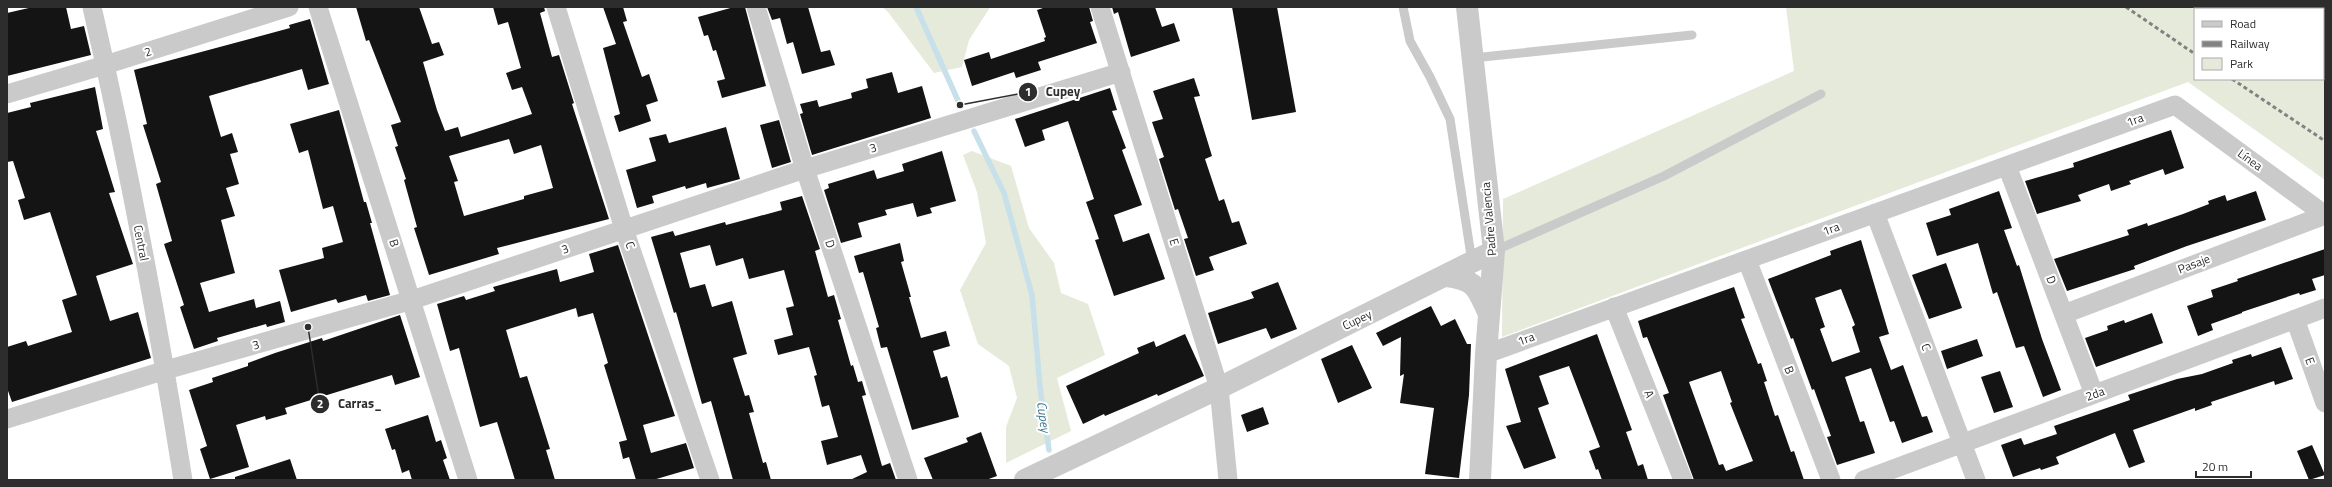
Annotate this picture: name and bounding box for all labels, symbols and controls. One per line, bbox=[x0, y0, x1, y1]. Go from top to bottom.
legend bbox=[2194, 8, 2324, 80]
text: Road bbox=[2230, 14, 2256, 33]
text: Railway bbox=[2230, 34, 2270, 53]
street label: 2 bbox=[142, 41, 154, 62]
text: Park bbox=[2230, 54, 2253, 73]
callout: Cupey bbox=[1018, 79, 1088, 104]
text: Cupey bbox=[1046, 81, 1081, 101]
text: 1 bbox=[1025, 82, 1031, 101]
street label: 1ra bbox=[2124, 108, 2146, 131]
street label: 3 bbox=[867, 137, 879, 158]
street label: Línea bbox=[2234, 144, 2267, 175]
street label: Padre Valencia bbox=[1476, 181, 1501, 257]
street label: 1ra bbox=[1820, 217, 1842, 240]
street label: Central bbox=[129, 223, 154, 262]
street label: B bbox=[384, 236, 405, 249]
street label: E bbox=[1164, 236, 1185, 248]
street label: D bbox=[820, 237, 841, 251]
street label: 3 bbox=[559, 238, 571, 259]
street label: C bbox=[620, 239, 641, 251]
street label: Pasaje bbox=[2175, 249, 2213, 278]
street label: D bbox=[2041, 273, 2062, 287]
street label: Cupey bbox=[1339, 304, 1375, 335]
street label: 1ra bbox=[1515, 327, 1537, 350]
street label: 3 bbox=[250, 334, 262, 355]
street label: C bbox=[1916, 340, 1937, 354]
street label: E bbox=[2300, 354, 2321, 368]
street label: B bbox=[1779, 363, 1800, 377]
street label: 2da bbox=[2083, 381, 2107, 406]
street label: A bbox=[1639, 387, 1660, 401]
callout: Carras_ bbox=[310, 391, 390, 416]
text: Carras_ bbox=[338, 393, 382, 413]
text: 2 bbox=[317, 394, 323, 413]
water label: Cupey bbox=[1032, 400, 1056, 436]
scale bar bbox=[2196, 453, 2251, 479]
text: 20 m bbox=[2202, 457, 2228, 476]

